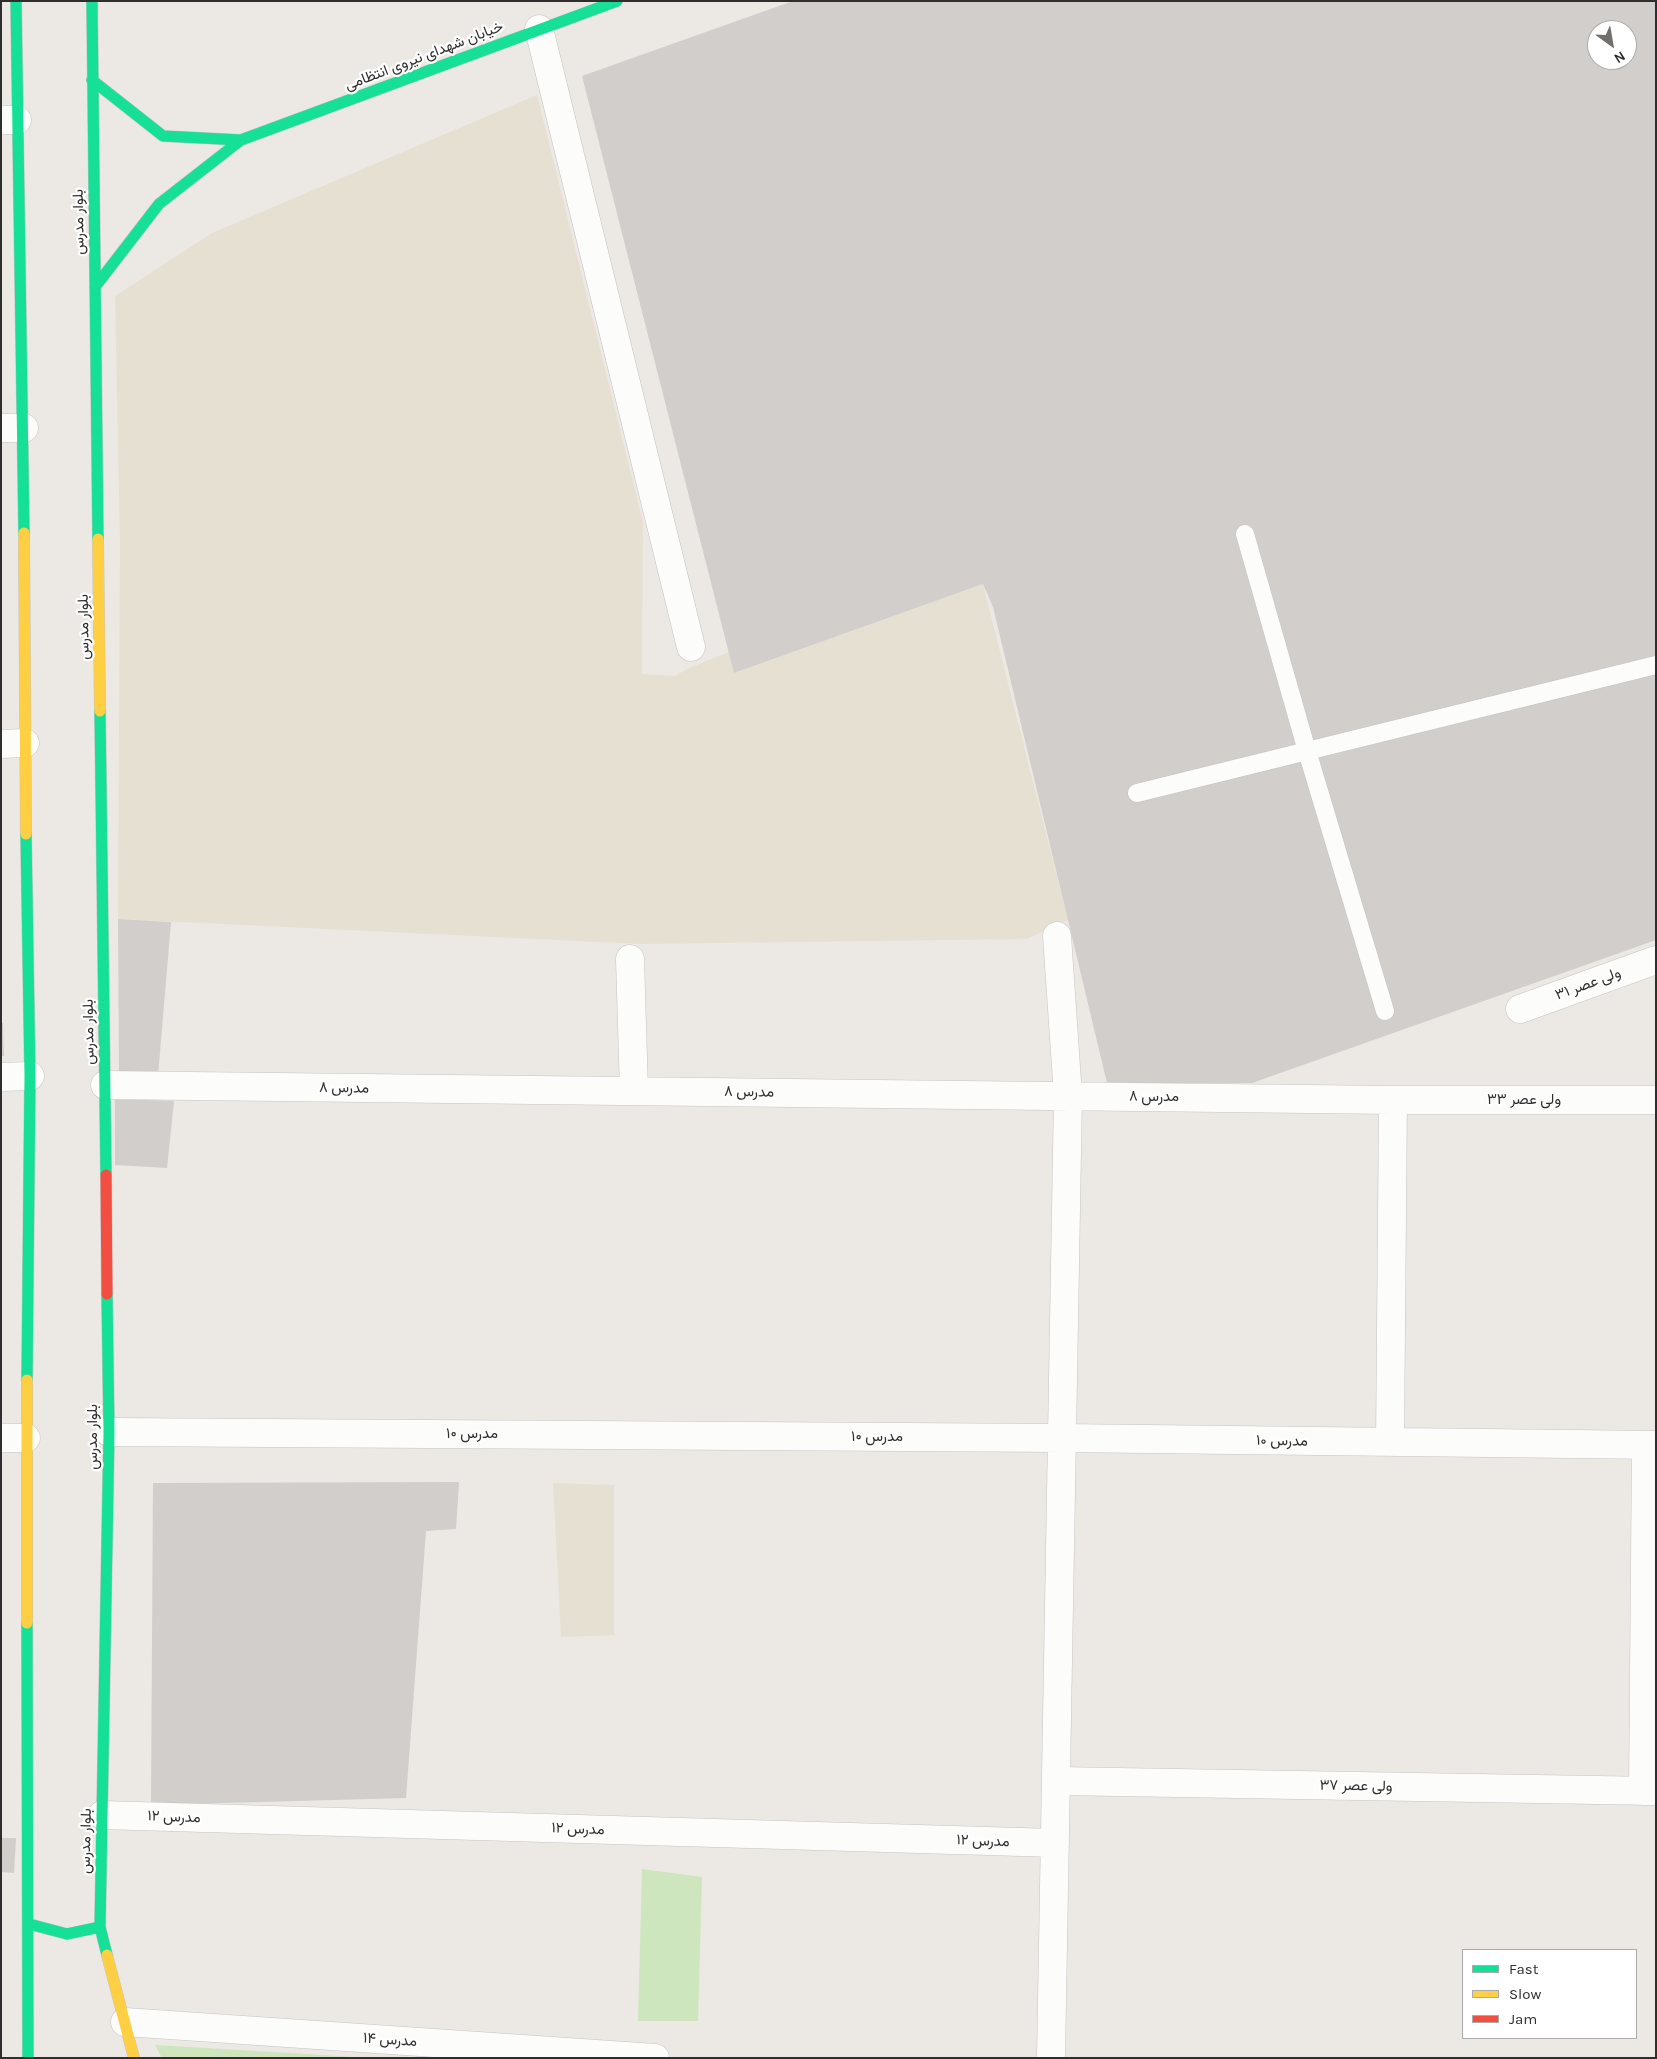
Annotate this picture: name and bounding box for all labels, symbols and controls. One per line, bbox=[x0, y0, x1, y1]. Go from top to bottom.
street label: خیابان شهدای نیروی انتظامی bbox=[342, 17, 506, 95]
north arrow bbox=[1587, 20, 1637, 70]
text: N bbox=[1611, 47, 1628, 67]
street label: بلوار مدرس bbox=[69, 189, 89, 255]
street label: بلوار مدرس bbox=[74, 594, 94, 660]
street label: ولی عصر ۳۱ bbox=[1553, 964, 1623, 1004]
street label: بلوار مدرس bbox=[79, 999, 99, 1065]
street label: مدرس ۸ bbox=[319, 1079, 369, 1097]
street label: مدرس ۸ bbox=[724, 1083, 774, 1101]
street label: مدرس ۸ bbox=[1129, 1088, 1179, 1106]
street label: ولی عصر ۳۳ bbox=[1487, 1091, 1561, 1109]
street label: بلوار مدرس bbox=[84, 1404, 102, 1470]
street label: مدرس ۱۰ bbox=[446, 1425, 498, 1443]
street label: مدرس ۱۰ bbox=[851, 1428, 903, 1446]
street label: مدرس ۱۰ bbox=[1256, 1432, 1308, 1450]
street label: ولی عصر ۳۷ bbox=[1319, 1776, 1393, 1796]
street label: مدرس ۱۲ bbox=[147, 1807, 201, 1827]
street label: بلوار مدرس bbox=[76, 1808, 96, 1874]
street label: مدرس ۱۲ bbox=[551, 1819, 605, 1839]
street label: مدرس ۱۲ bbox=[956, 1831, 1010, 1851]
legend bbox=[1462, 1949, 1637, 2039]
text: Fast bbox=[1509, 1960, 1538, 1978]
text: Slow bbox=[1509, 1985, 1541, 2003]
text: Jam bbox=[1509, 2010, 1537, 2028]
street label: مدرس ۱۴ bbox=[362, 2029, 418, 2051]

